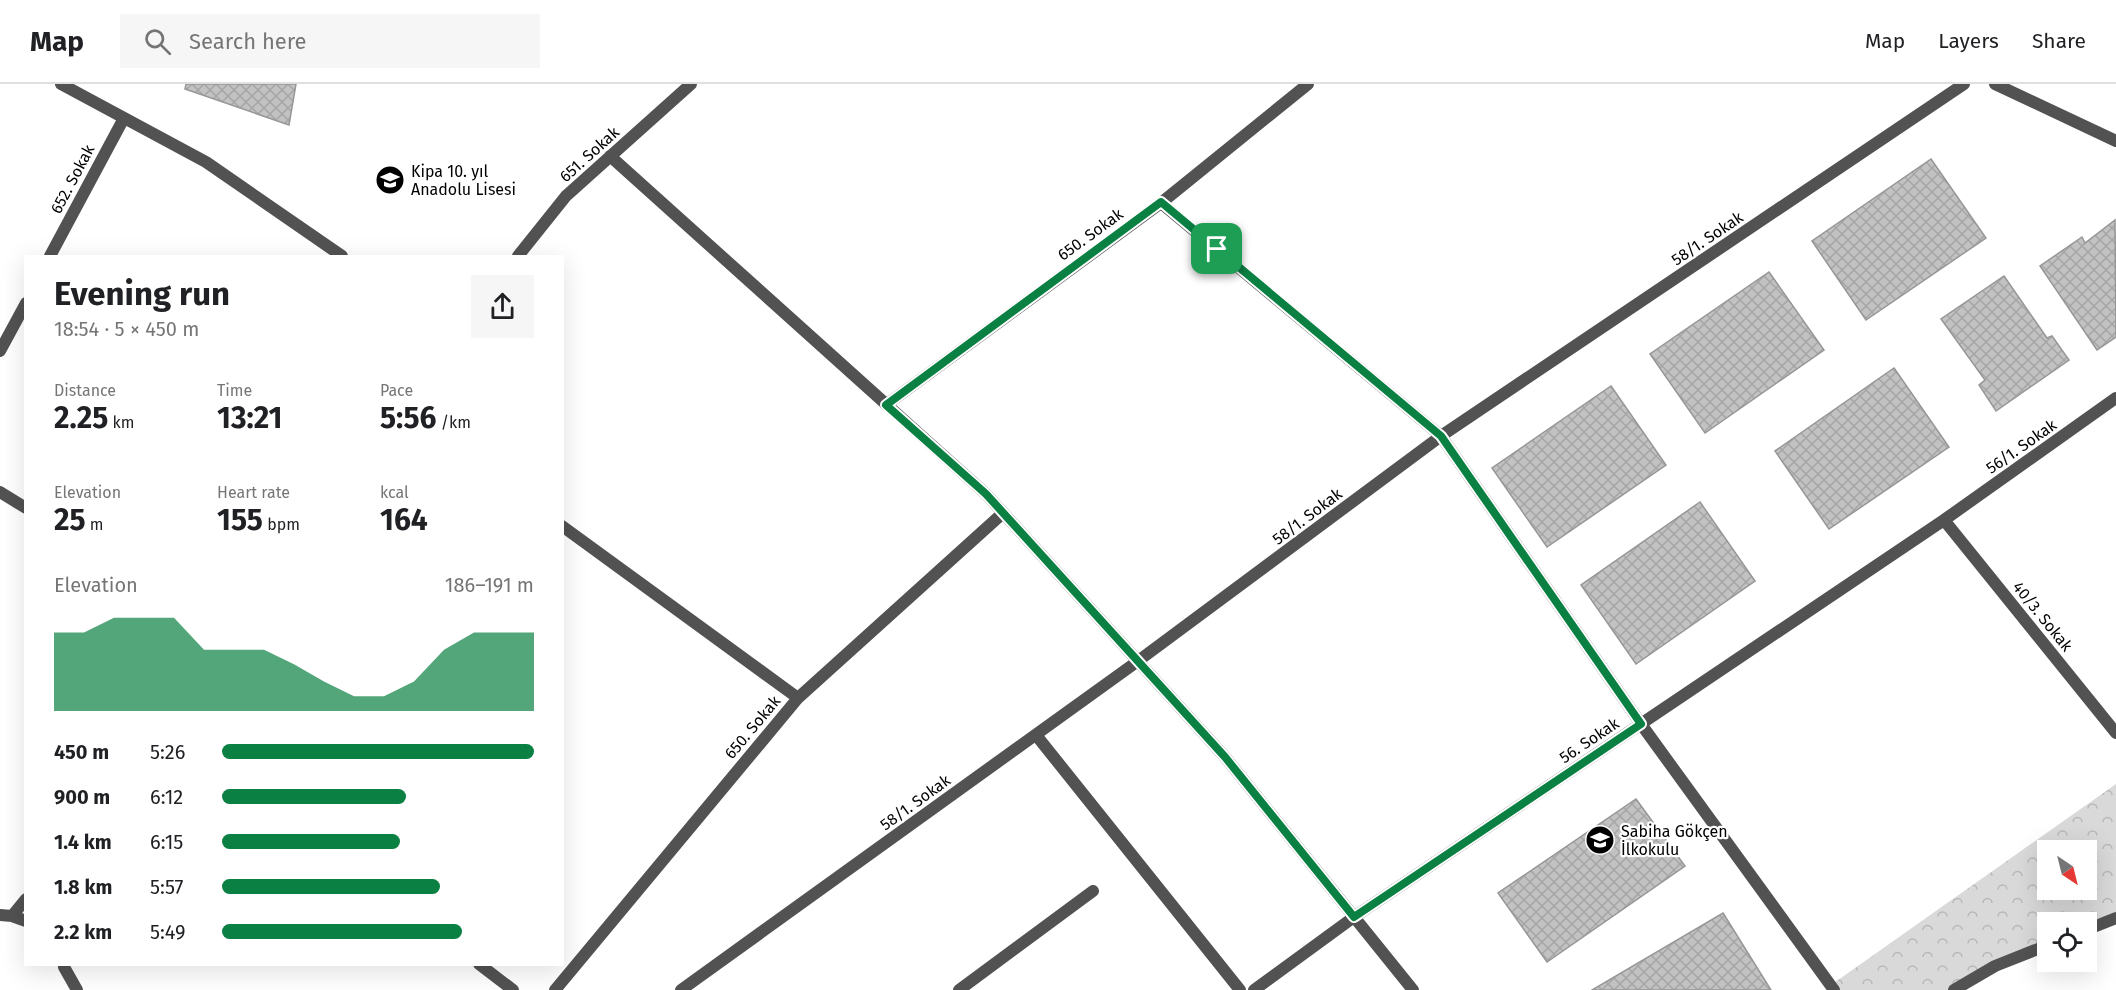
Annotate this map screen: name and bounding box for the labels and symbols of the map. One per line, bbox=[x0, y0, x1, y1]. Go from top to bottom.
street label: 651. Sokak bbox=[556, 122, 624, 186]
street label: 652. Sokak bbox=[46, 141, 99, 217]
place label: Kipa 10. yıl Anadolu Lisesi bbox=[411, 162, 516, 199]
school or university icon: Kipa 10. yıl Anadolu Lisesi bbox=[374, 164, 406, 196]
street label: 650. Sokak bbox=[1054, 204, 1127, 265]
street label: 58/1. Sokak bbox=[1668, 207, 1747, 269]
pin bbox=[1191, 223, 1242, 274]
street label: 56/1. Sokak bbox=[1982, 415, 2061, 478]
street label: 58/1. Sokak bbox=[1269, 484, 1346, 549]
street label: 40/3. Sokak bbox=[2009, 578, 2077, 656]
street label: 650. Sokak bbox=[721, 691, 785, 763]
street label: 56. Sokak bbox=[1556, 713, 1623, 767]
street label: 58/1. Sokak bbox=[876, 770, 955, 834]
place label: Sabiha Gökçen İlkokulu bbox=[1621, 822, 1728, 859]
school or university icon: Sabiha Gökçen İlkokulu bbox=[1584, 824, 1616, 856]
north arrow bbox=[2037, 840, 2097, 900]

